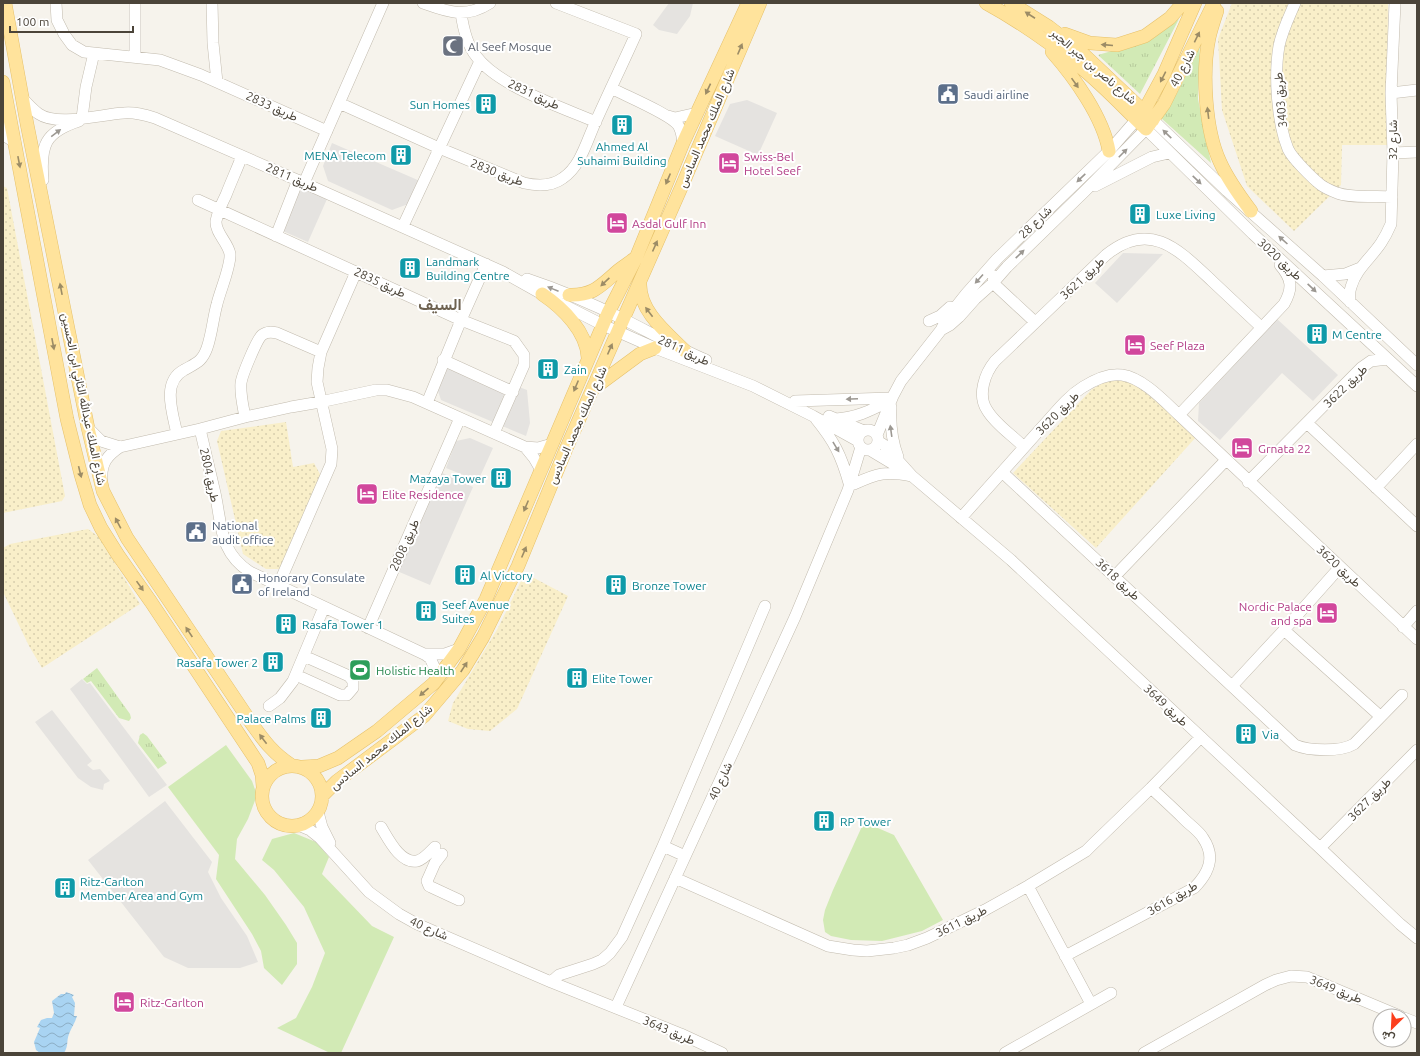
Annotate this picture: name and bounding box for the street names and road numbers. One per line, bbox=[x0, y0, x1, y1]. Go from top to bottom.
street label: شارع ناصر بن جبر الجبر bbox=[1046, 25, 1139, 109]
street label: شارع 40 bbox=[1167, 47, 1200, 90]
street label: شارع الملك محمد السادس bbox=[675, 67, 740, 190]
street label: طريق 3403 bbox=[1271, 72, 1291, 128]
street label: طريق 2831 bbox=[505, 76, 562, 113]
street label: طريق 2833 bbox=[243, 89, 300, 125]
street label: شارع 32 bbox=[1386, 120, 1402, 160]
street label: طريق 2830 bbox=[468, 156, 525, 190]
street label: طريق 2811 bbox=[263, 160, 320, 196]
street label: شارع 28 bbox=[1016, 203, 1056, 243]
street label: طريق 3020 bbox=[1254, 235, 1305, 284]
street label: طريق 3621 bbox=[1057, 254, 1108, 303]
street label: طريق 2835 bbox=[351, 264, 408, 301]
street label: شارع الملك عبدالله الثاني ابن الحسين bbox=[55, 312, 109, 487]
street label: طريق 2811 bbox=[655, 332, 712, 369]
street label: طريق 3622 bbox=[1321, 362, 1371, 411]
street label: شارع الملك محمد السادس bbox=[545, 364, 612, 487]
street label: طريق 3620 bbox=[1033, 389, 1083, 439]
street label: طريق 2804 bbox=[196, 447, 222, 504]
street label: طريق 2808 bbox=[387, 517, 423, 574]
street label: طريق 3620 bbox=[1313, 542, 1364, 591]
street label: طريق 3618 bbox=[1092, 555, 1143, 604]
street label: طريق 3649 bbox=[1140, 681, 1191, 730]
street label: شارع الملك محمد السادس bbox=[327, 702, 437, 795]
street label: شارع 40 bbox=[706, 760, 737, 803]
street label: طريق 3627 bbox=[1345, 775, 1395, 825]
street label: طريق 3616 bbox=[1145, 878, 1200, 919]
street label: طريق 3611 bbox=[933, 903, 990, 941]
street label: شارع 40 bbox=[407, 914, 450, 945]
street label: طريق 3649 bbox=[1307, 973, 1364, 1007]
street label: طريق 3643 bbox=[640, 1013, 697, 1049]

